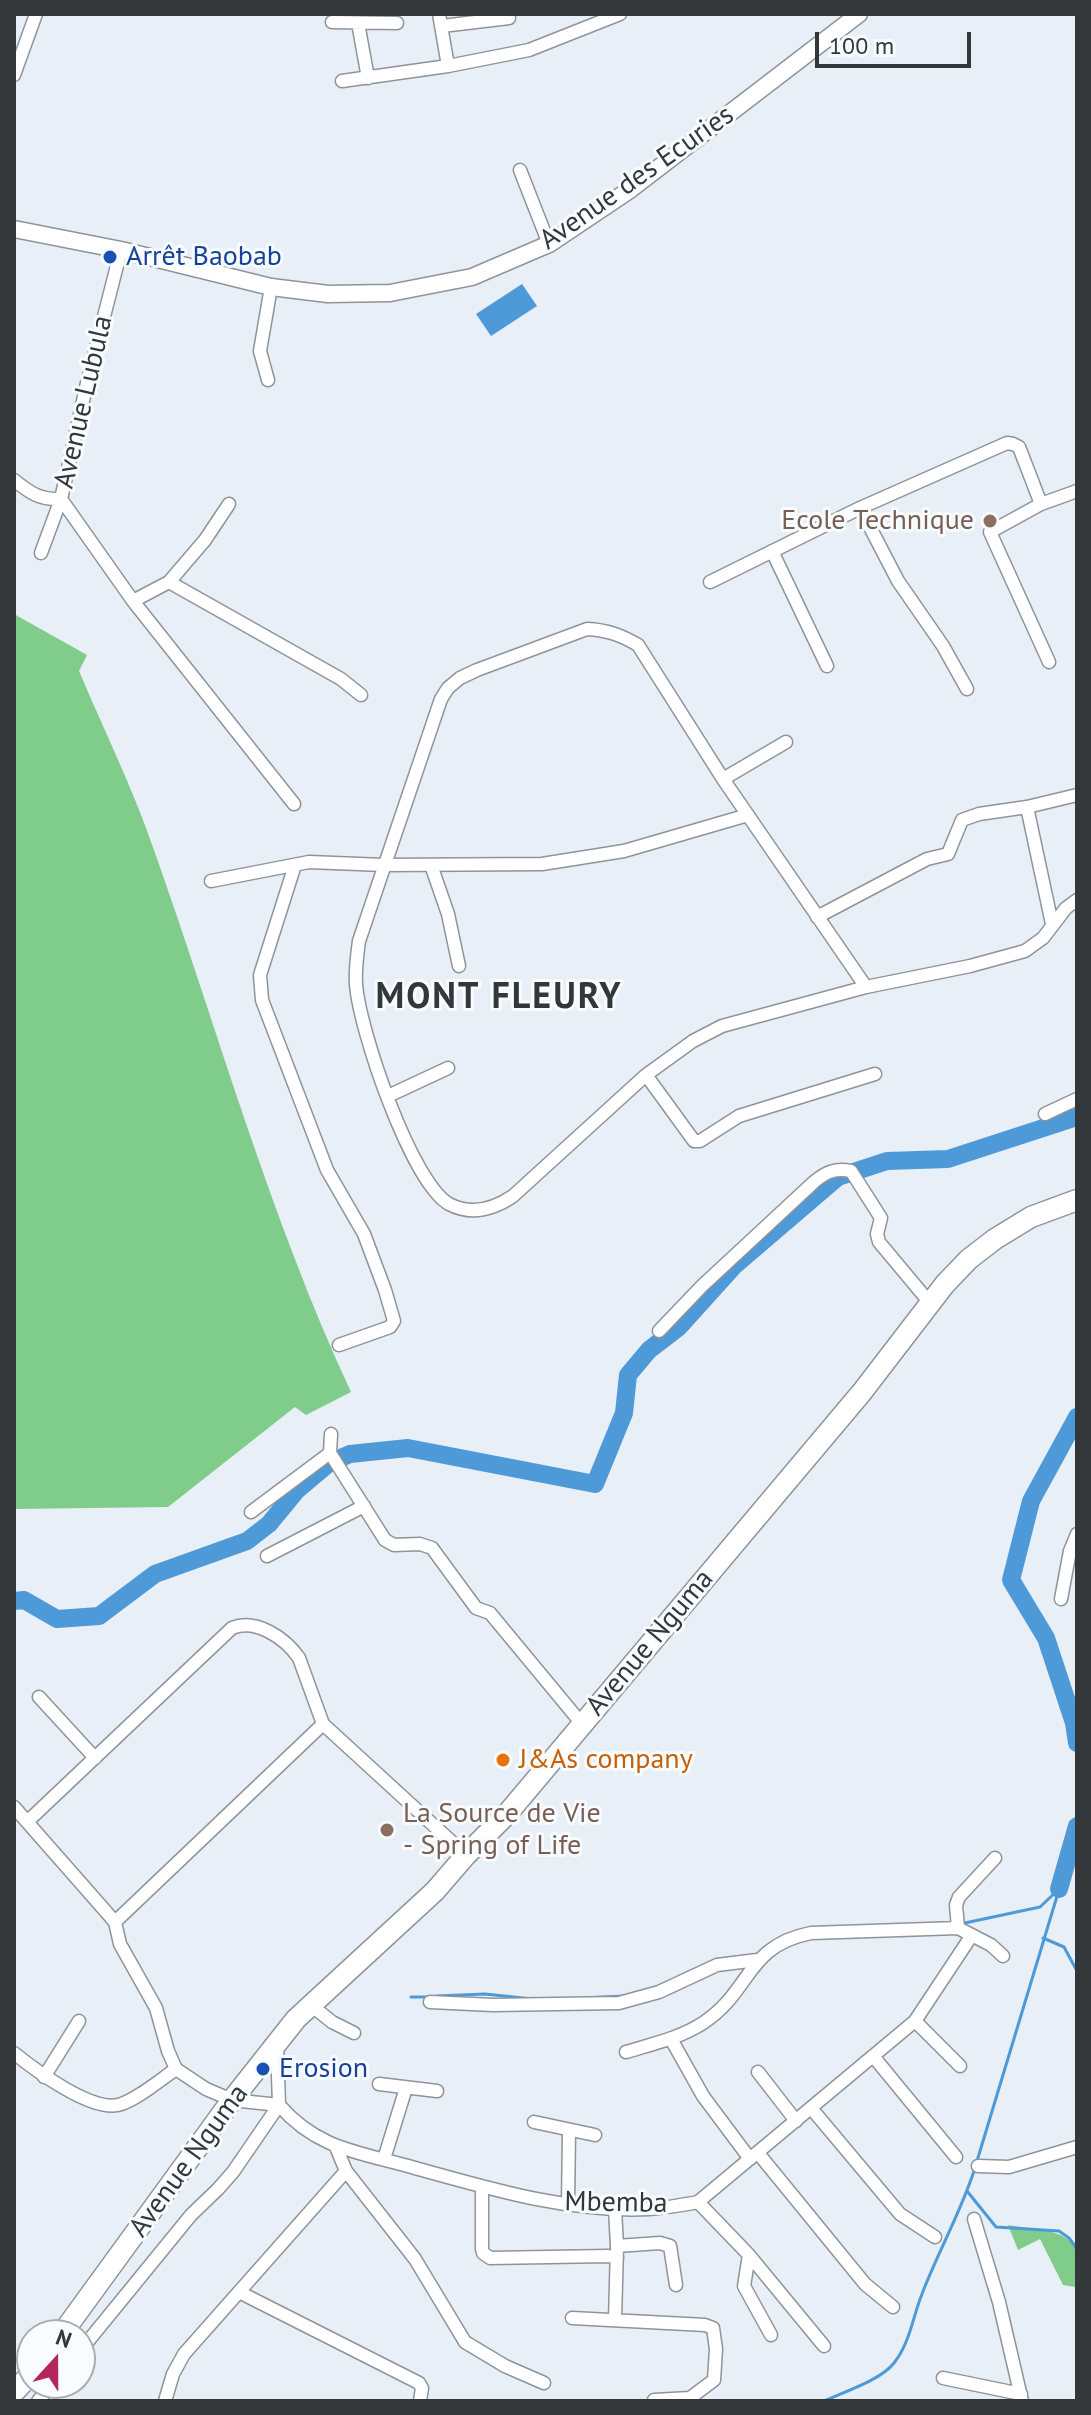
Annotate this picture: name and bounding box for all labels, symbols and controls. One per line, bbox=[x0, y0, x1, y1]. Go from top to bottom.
scale bar bbox=[819, 16, 975, 66]
text: 100 m bbox=[829, 30, 894, 61]
street label: Avenue des Ecuries bbox=[533, 98, 741, 258]
place label: Arrêt Baobab bbox=[126, 240, 282, 274]
marker: Arrêt Baobab bbox=[101, 248, 119, 266]
street label: Avenue Lubula bbox=[48, 312, 120, 492]
place label: Ecole Technique bbox=[781, 504, 974, 538]
marker: Ecole Technique bbox=[981, 512, 999, 530]
district label: MONT FLEURY bbox=[375, 976, 623, 1020]
street label: Avenue Nguma bbox=[579, 1563, 721, 1723]
place label: J&As company bbox=[519, 1743, 693, 1777]
marker: J&As company bbox=[494, 1751, 512, 1769]
place label: La Source de Vie - Spring of Life bbox=[403, 1797, 601, 1863]
marker: La Source de Vie - Spring of Life bbox=[378, 1821, 396, 1839]
place label: Erosion bbox=[279, 2052, 368, 2086]
marker: Erosion bbox=[254, 2060, 272, 2078]
street label: Avenue Nguma bbox=[122, 2078, 256, 2244]
street label: Mbemba bbox=[564, 2185, 668, 2221]
north arrow bbox=[16, 2319, 96, 2399]
text: N bbox=[52, 2323, 76, 2354]

